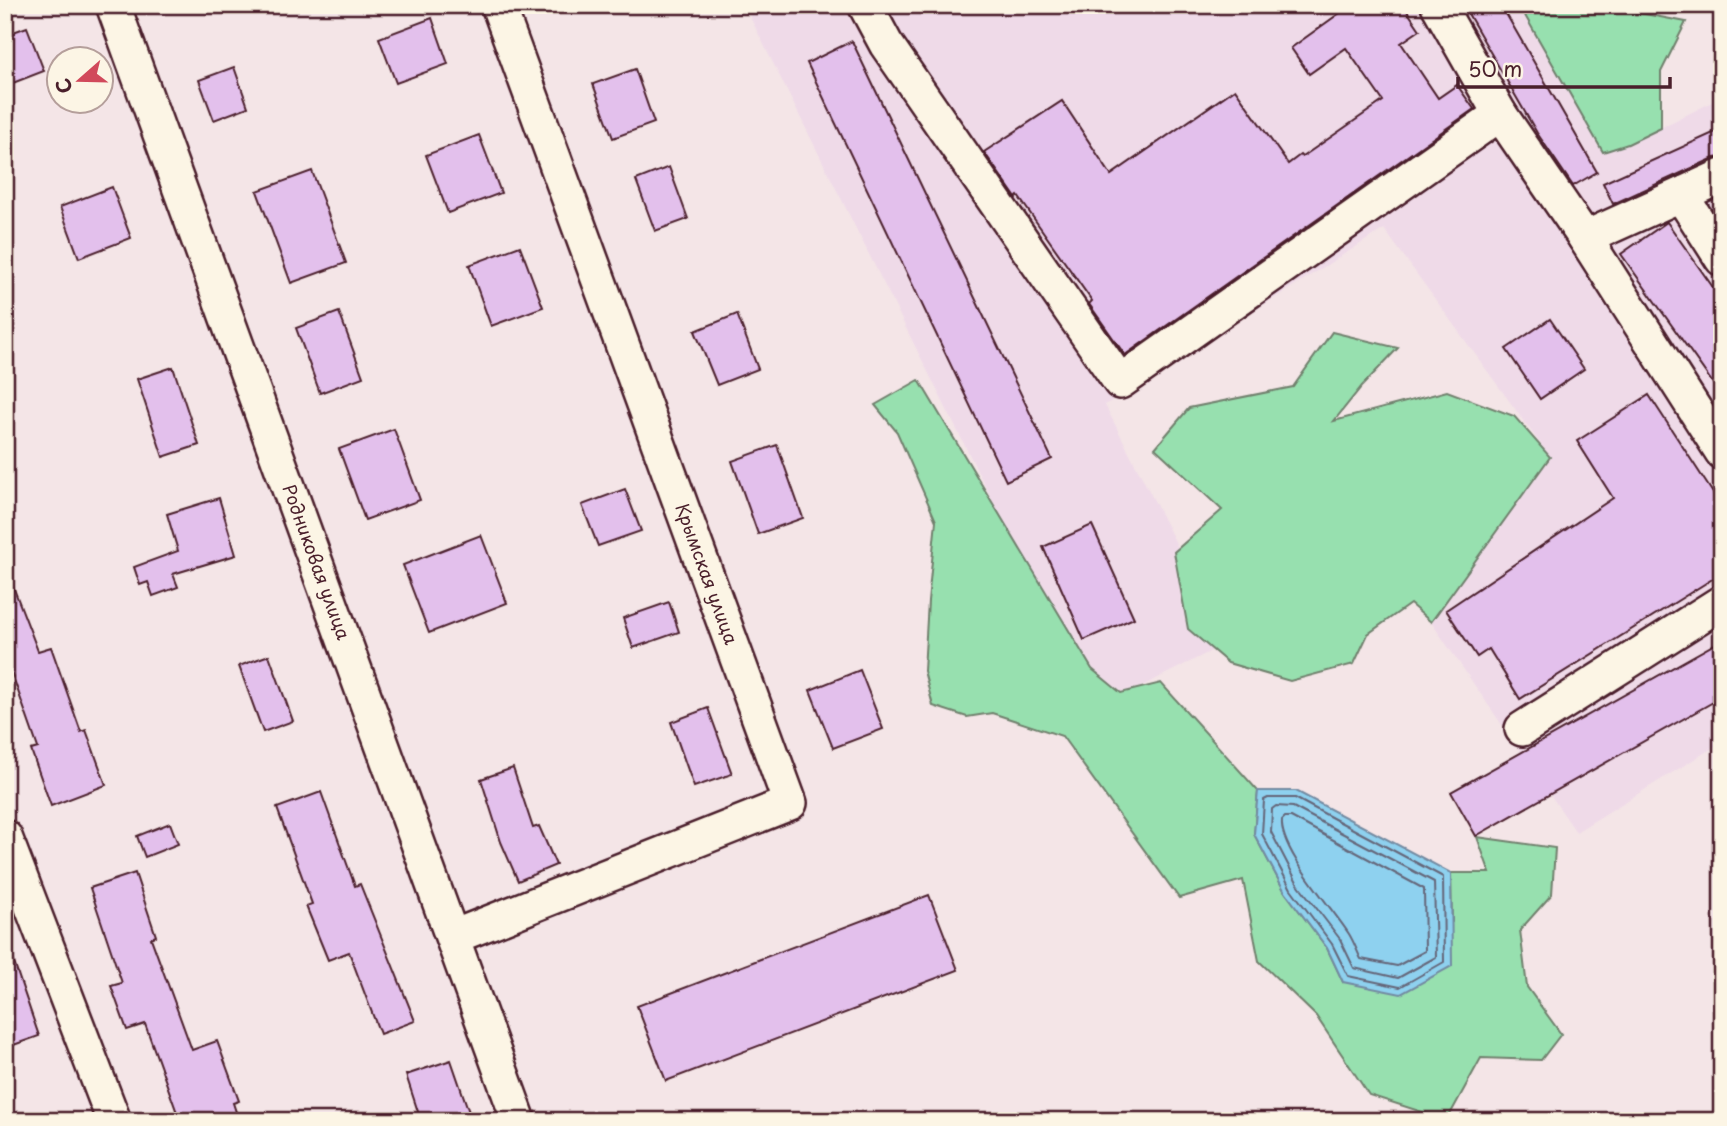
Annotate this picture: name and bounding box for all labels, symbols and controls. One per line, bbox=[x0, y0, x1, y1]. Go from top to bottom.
north arrow bbox=[46, 46, 116, 116]
scale bar bbox=[1458, 46, 1669, 90]
text: 50 m bbox=[1468, 52, 1522, 84]
text: С bbox=[47, 75, 79, 98]
street label: Родниковая улица bbox=[276, 480, 358, 644]
street label: Крымская улица bbox=[669, 499, 746, 649]

